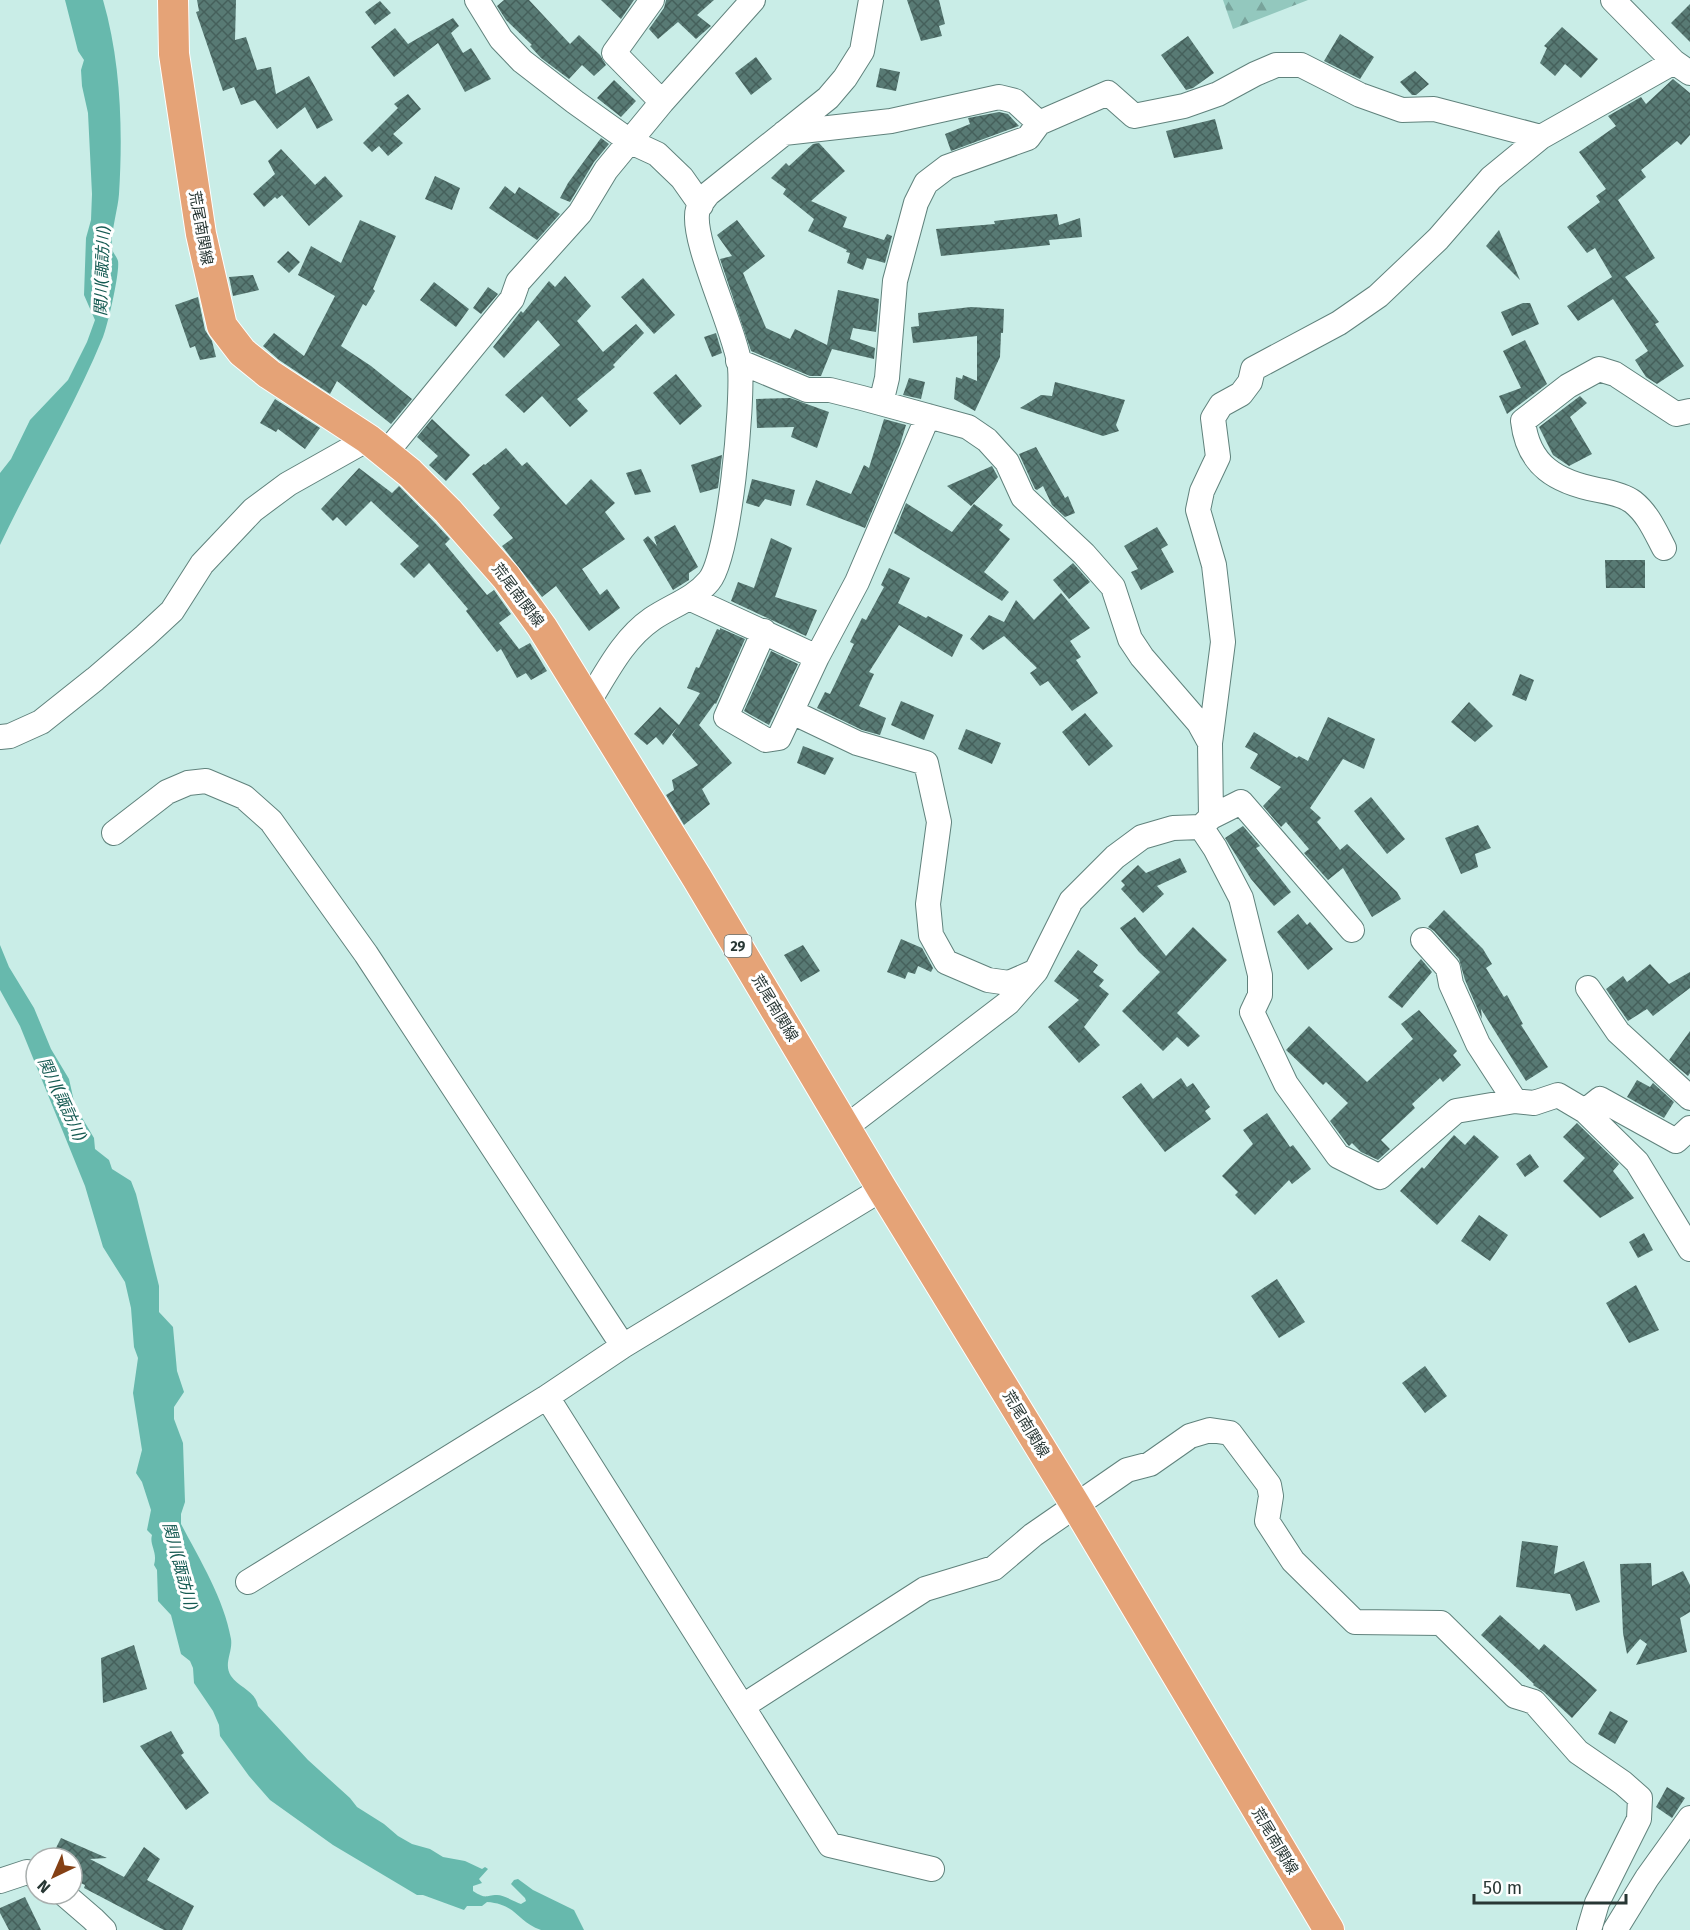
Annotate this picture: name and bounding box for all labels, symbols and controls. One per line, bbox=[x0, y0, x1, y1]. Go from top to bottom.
street label: 荒尾南関線 bbox=[186, 189, 216, 267]
water label: 関川(諏訪川) bbox=[91, 226, 113, 316]
street label: 荒尾南関線 bbox=[488, 560, 548, 630]
road number: 29 bbox=[724, 935, 752, 957]
street label: 荒尾南関線 bbox=[748, 971, 802, 1045]
water label: 関川(諏訪川) bbox=[34, 1054, 90, 1144]
street label: 荒尾南関線 bbox=[999, 1387, 1053, 1461]
water label: 関川(諏訪川) bbox=[159, 1520, 201, 1612]
street label: 荒尾南関線 bbox=[1248, 1804, 1302, 1878]
north arrow bbox=[24, 1846, 84, 1906]
scale bar bbox=[1474, 1867, 1626, 1905]
text: N bbox=[34, 1876, 54, 1897]
text: 50 m bbox=[1483, 1877, 1522, 1899]

